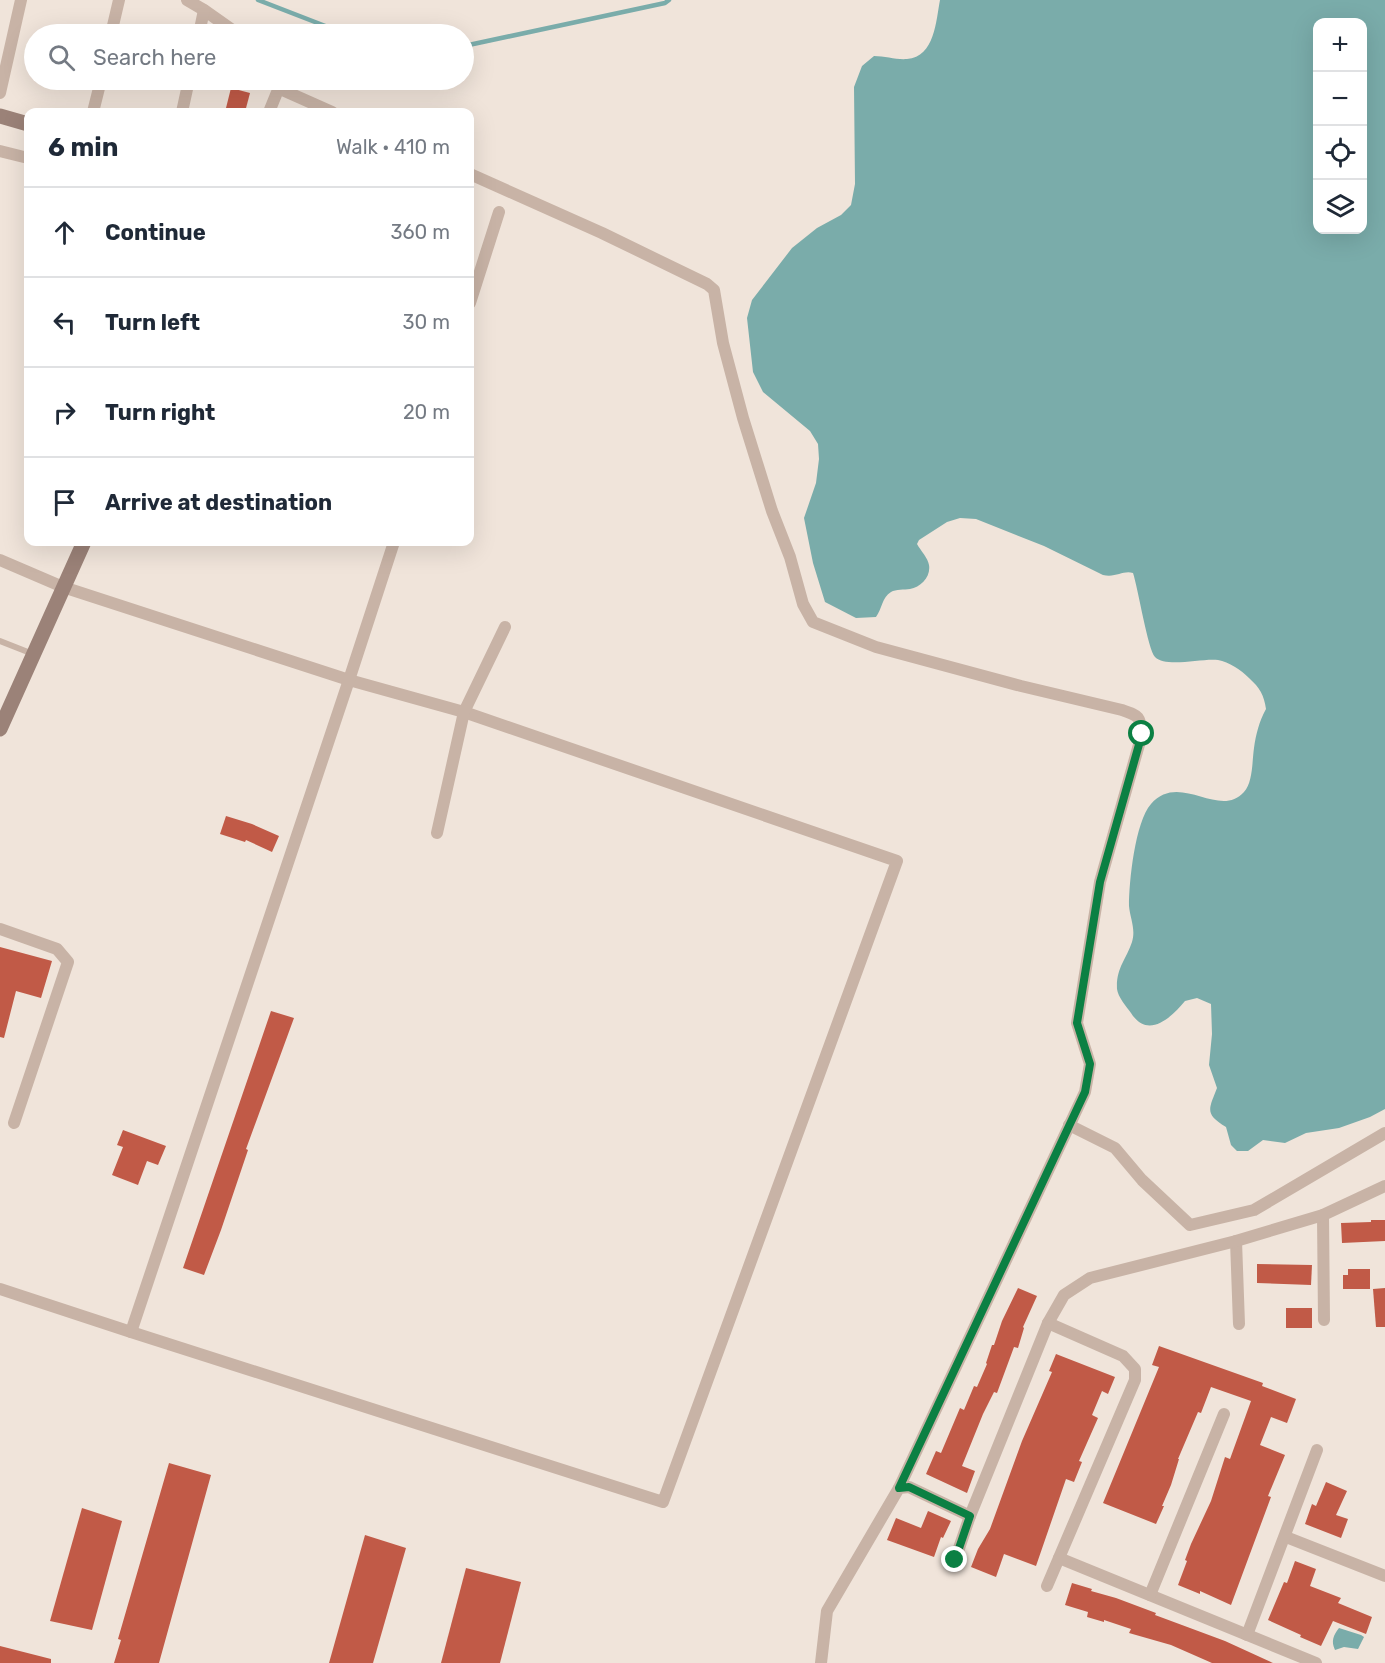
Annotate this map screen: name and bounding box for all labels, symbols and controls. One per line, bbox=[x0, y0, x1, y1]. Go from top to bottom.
map controls bbox=[1313, 18, 1367, 234]
button: + bbox=[1313, 18, 1367, 72]
search box bbox=[24, 24, 474, 90]
icon: search bbox=[45, 41, 78, 74]
text: Search here bbox=[93, 44, 216, 71]
button: − bbox=[1313, 72, 1367, 126]
button: locate bbox=[1313, 126, 1367, 180]
text: 6 min bbox=[48, 132, 118, 163]
text: Walk · 410 m bbox=[336, 135, 450, 159]
button: layers bbox=[1313, 180, 1367, 234]
icon: ahead bbox=[48, 216, 81, 249]
text: Continue bbox=[105, 219, 206, 246]
text: 360 m bbox=[391, 220, 450, 244]
icon: left bbox=[48, 306, 81, 339]
text: Turn left bbox=[105, 309, 200, 336]
text: 30 m bbox=[403, 310, 450, 334]
icon: right bbox=[48, 396, 81, 429]
text: Turn right bbox=[105, 399, 215, 426]
text: 20 m bbox=[403, 400, 450, 424]
icon: arrive bbox=[48, 486, 81, 519]
text: Arrive at destination bbox=[105, 489, 332, 516]
route start bbox=[1128, 720, 1154, 746]
route end bbox=[941, 1546, 967, 1572]

